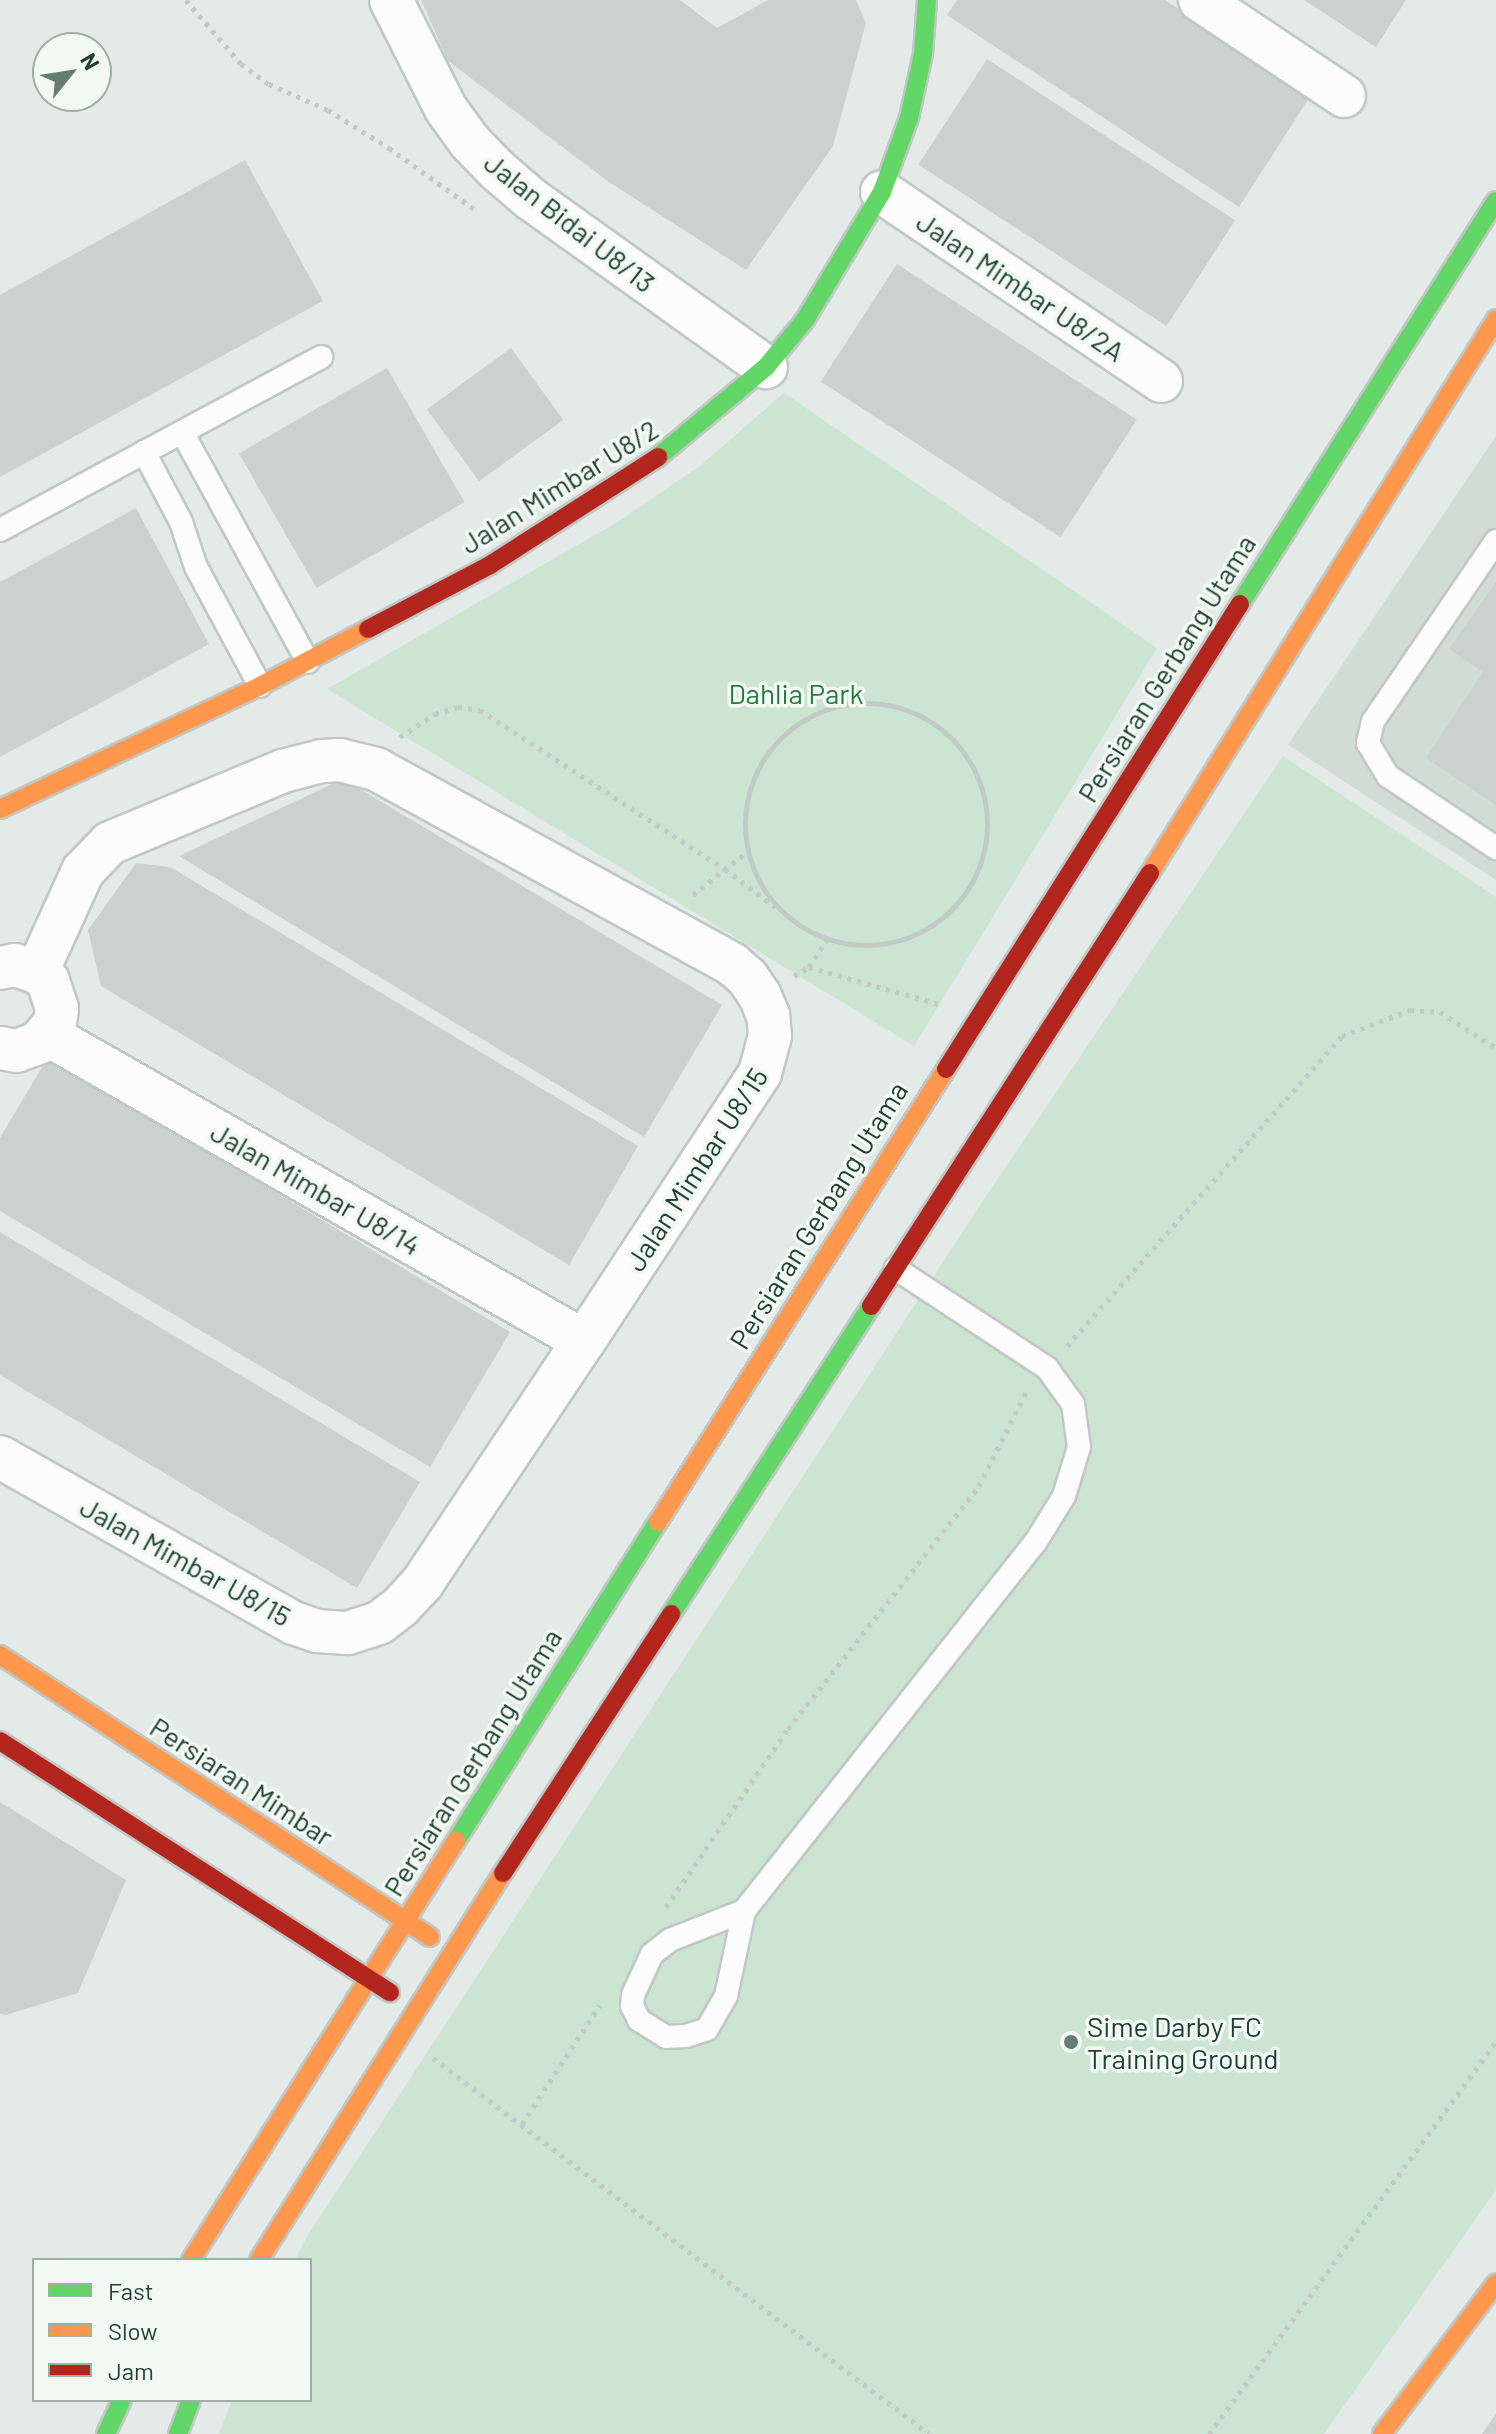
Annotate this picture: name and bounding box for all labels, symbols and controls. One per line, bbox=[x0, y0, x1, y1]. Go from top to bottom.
north arrow bbox=[32, 32, 112, 112]
text: N bbox=[76, 48, 106, 74]
street label: Jalan Bidai U8/13 bbox=[478, 145, 662, 299]
street label: Jalan Mimbar U8/2A bbox=[911, 204, 1131, 368]
street label: Jalan Mimbar U8/2 bbox=[454, 412, 664, 560]
street label: Persiaran Gerbang Utama bbox=[1070, 528, 1262, 808]
park label: Dahlia Park bbox=[728, 676, 864, 710]
street label: Jalan Mimbar U8/15 bbox=[618, 1061, 774, 1277]
street label: Persiaran Gerbang Utama bbox=[722, 1075, 914, 1355]
street label: Jalan Mimbar U8/14 bbox=[205, 1114, 427, 1262]
street label: Jalan Mimbar U8/15 bbox=[75, 1489, 297, 1633]
street label: Persiaran Gerbang Utama bbox=[376, 1622, 568, 1902]
street label: Persiaran Mimbar bbox=[144, 1709, 340, 1853]
place label: Sime Darby FC Training Ground bbox=[1087, 2009, 1279, 2075]
marker: Sime Darby FC Training Ground bbox=[1062, 2033, 1080, 2051]
legend bbox=[32, 2258, 312, 2402]
text: Fast bbox=[108, 2276, 153, 2305]
text: Slow bbox=[108, 2316, 157, 2345]
text: Jam bbox=[108, 2356, 154, 2385]

